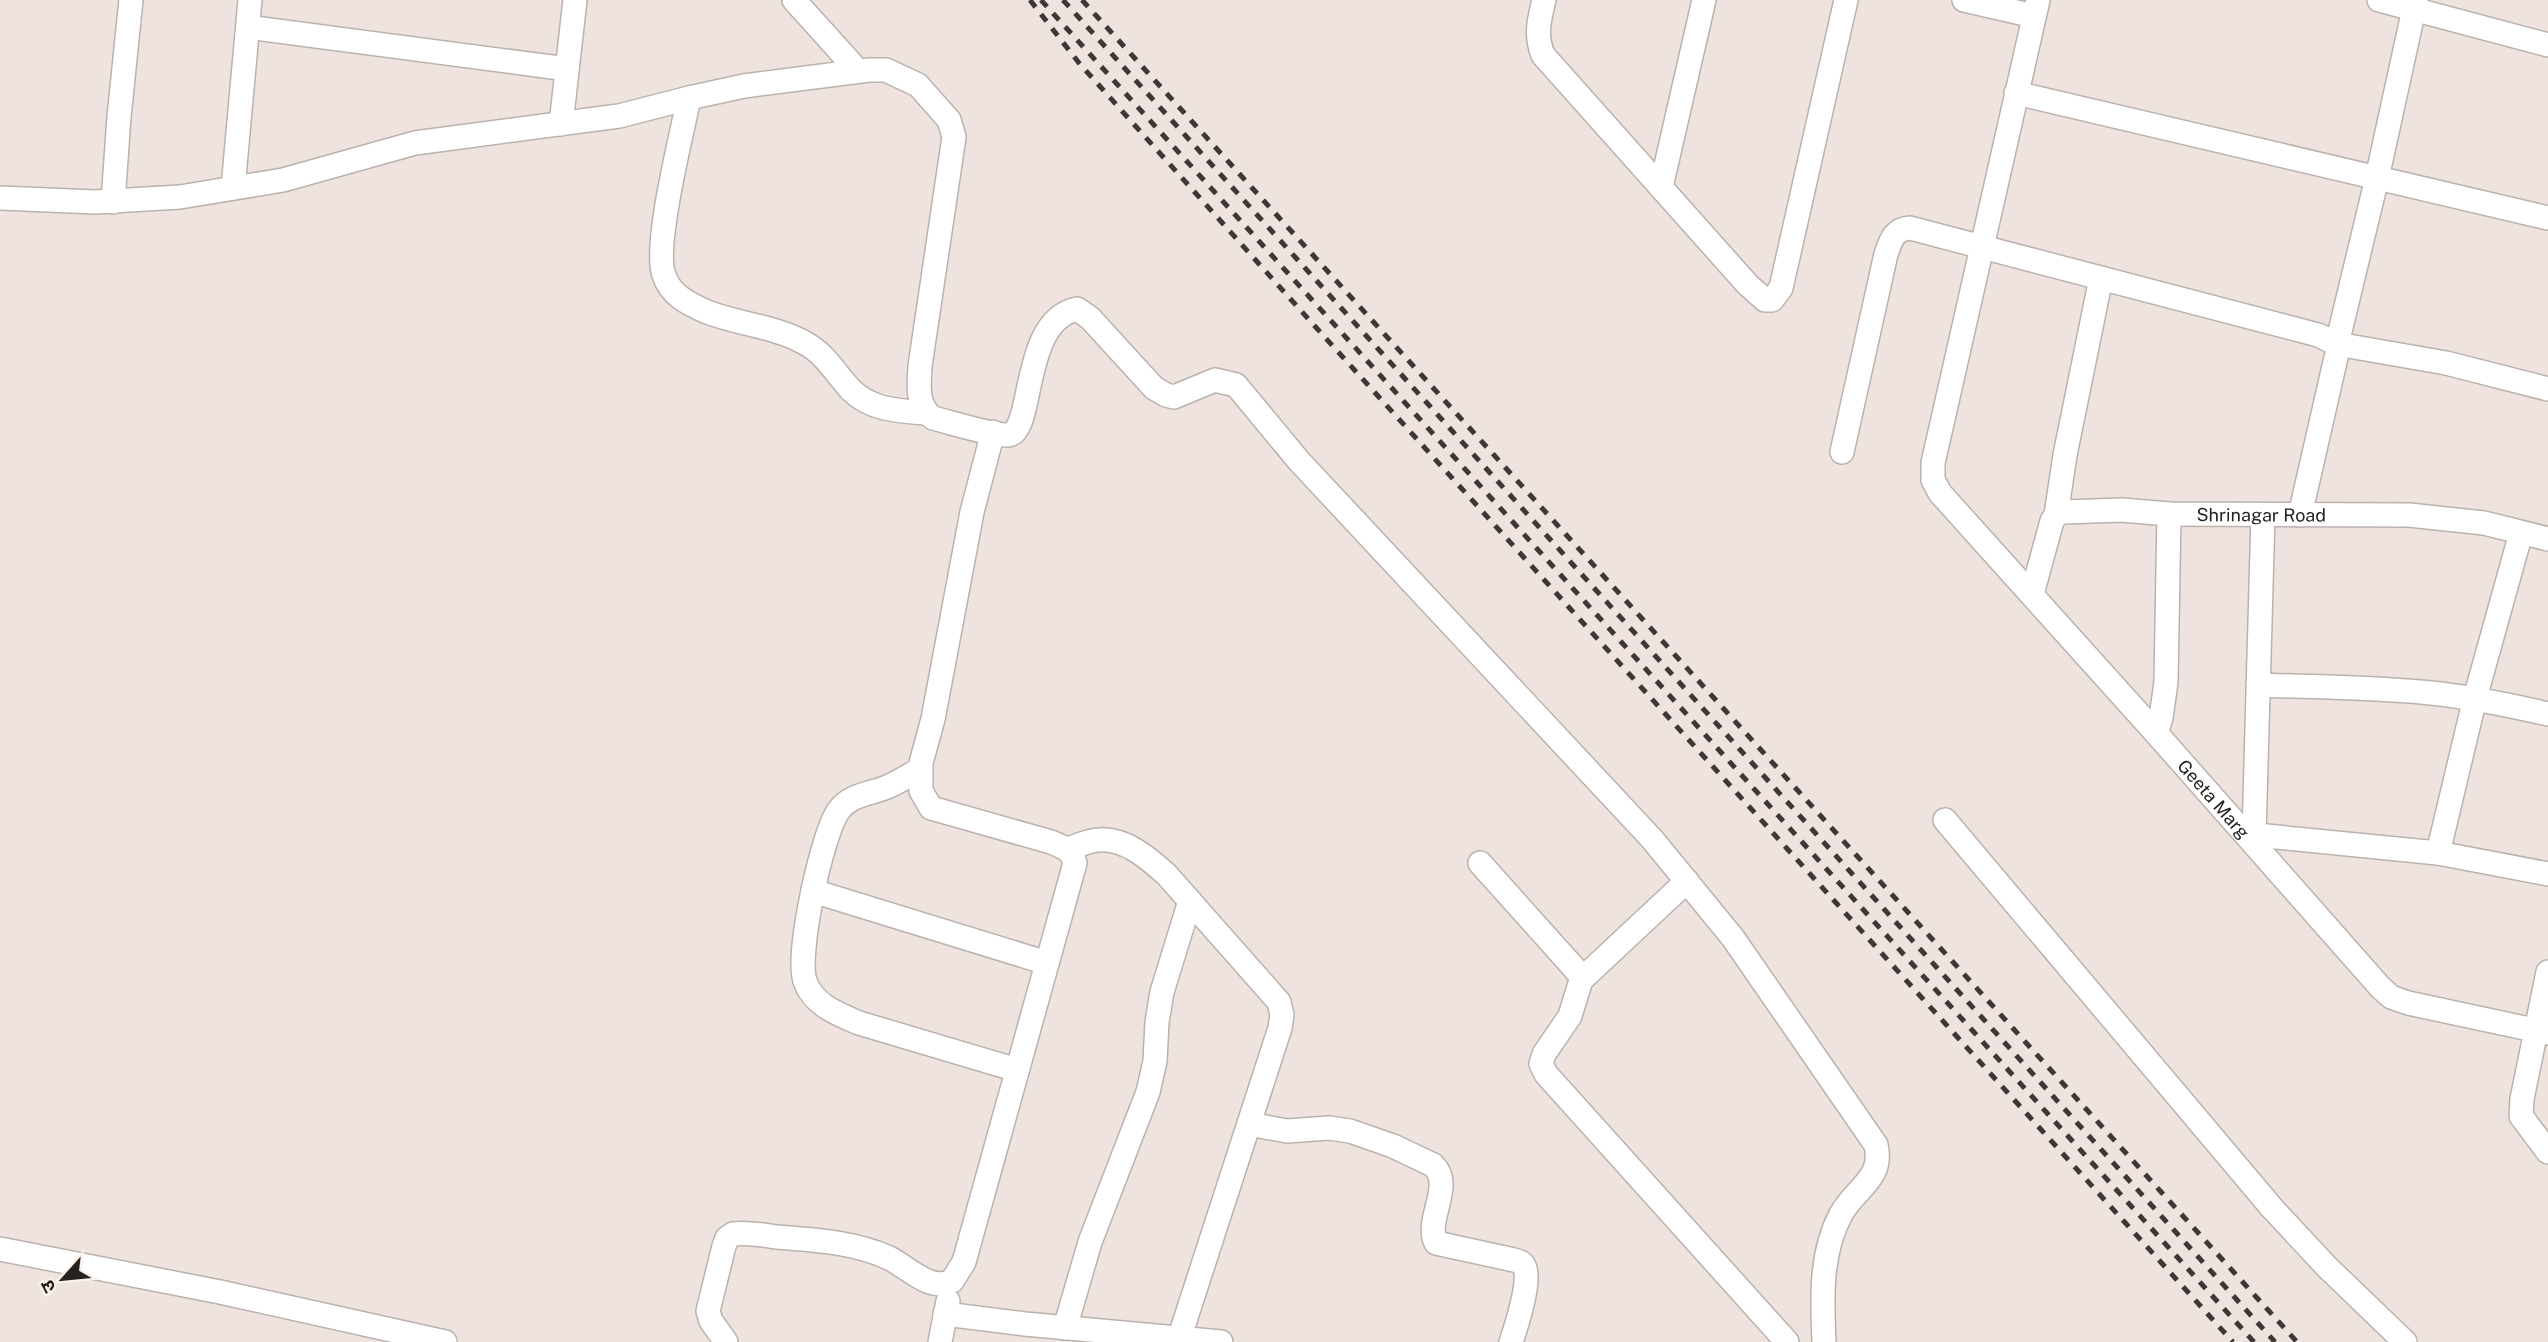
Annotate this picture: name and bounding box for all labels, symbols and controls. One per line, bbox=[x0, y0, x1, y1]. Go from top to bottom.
street label: Shrinagar Road bbox=[2197, 504, 2326, 525]
street label: Geeta Marg bbox=[2174, 755, 2254, 843]
north arrow bbox=[28, 1244, 98, 1314]
text: उ bbox=[35, 1276, 60, 1297]

